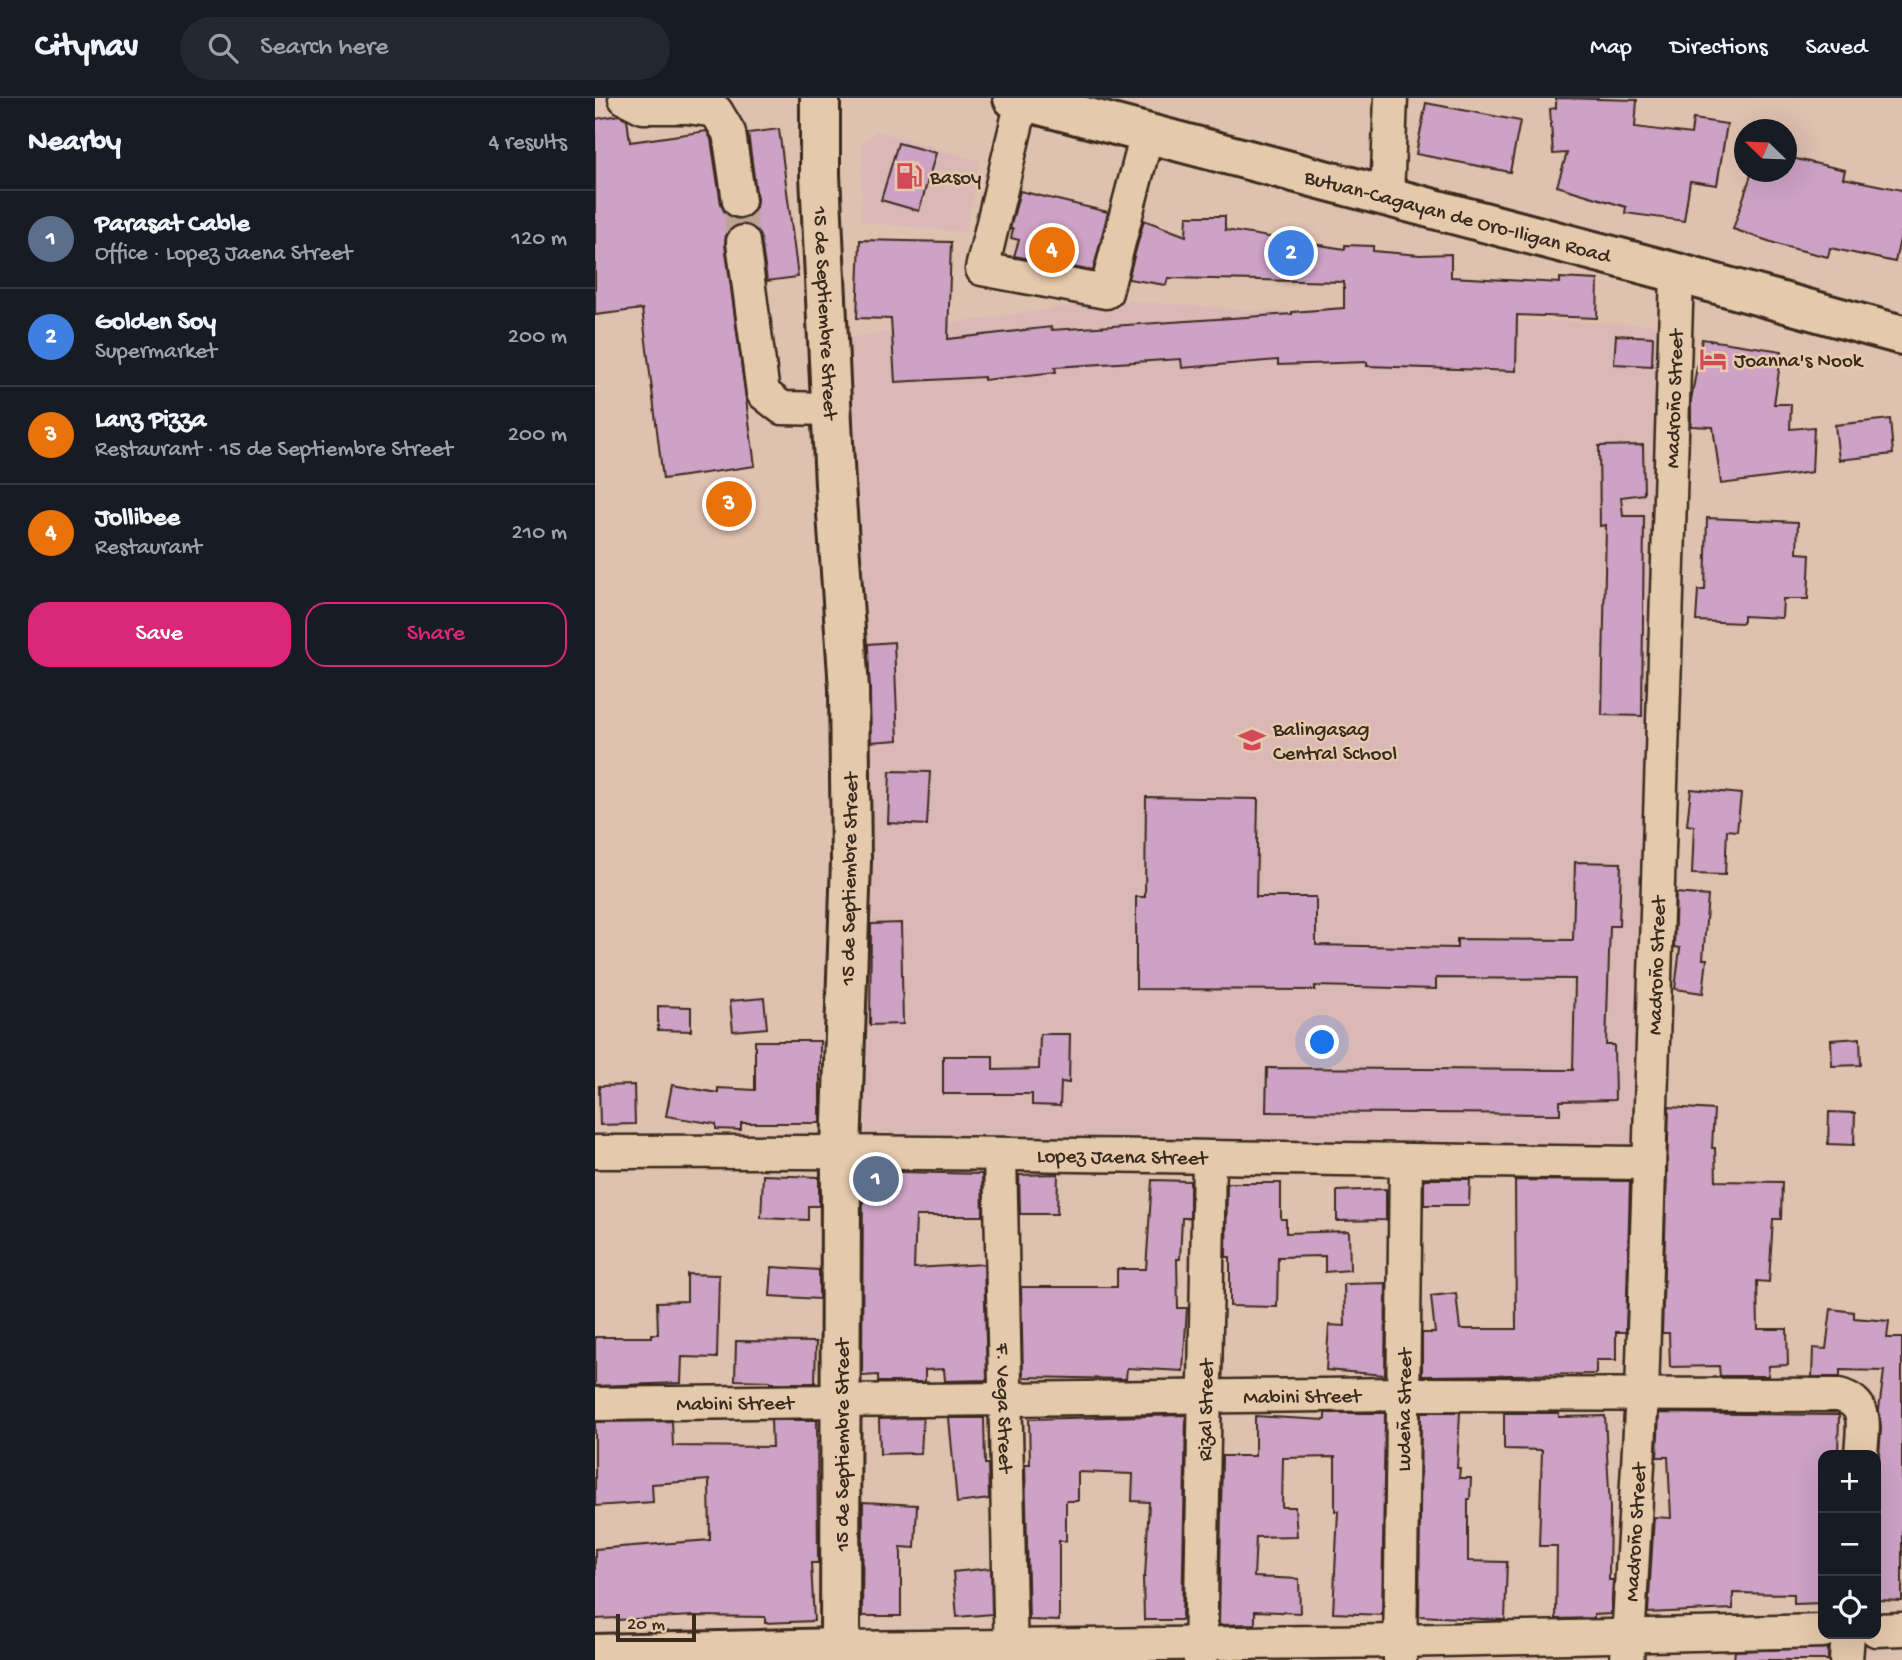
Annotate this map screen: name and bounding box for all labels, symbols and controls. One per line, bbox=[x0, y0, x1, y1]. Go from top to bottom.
search box bbox=[180, 17, 670, 80]
text: Citynav bbox=[35, 29, 138, 67]
icon: search bbox=[204, 29, 242, 67]
text: Search here bbox=[260, 33, 388, 64]
text: Map bbox=[1590, 34, 1632, 63]
text: Directions bbox=[1670, 34, 1768, 63]
text: Saved bbox=[1806, 34, 1867, 63]
north arrow bbox=[1734, 119, 1797, 182]
text: Nearby bbox=[28, 126, 121, 161]
text: 4 results bbox=[488, 130, 567, 157]
fuel station icon: Basoy bbox=[894, 161, 924, 191]
street label: Butuan-Cagayan de Oro-Iligan Road bbox=[1300, 166, 1614, 271]
place label: Basoy bbox=[929, 167, 981, 192]
street label: 15 de Septiembre Street bbox=[806, 205, 841, 422]
text: Parasat Cable bbox=[95, 210, 250, 241]
pin: 4 bbox=[1029, 224, 1075, 276]
text: 1 bbox=[46, 226, 56, 253]
text: 120 m bbox=[512, 226, 567, 253]
pin: 2 bbox=[1268, 227, 1314, 279]
text: Office · Lopez Jaena Street bbox=[95, 241, 352, 268]
text: Golden Soy bbox=[95, 308, 216, 339]
text: 2 bbox=[45, 324, 57, 351]
text: 200 m bbox=[508, 324, 567, 351]
street label: Madroño Street bbox=[1662, 327, 1691, 469]
text: Supermarket bbox=[95, 339, 217, 366]
hotel icon: Joanna's Nook bbox=[1698, 344, 1728, 374]
place label: Joanna's Nook bbox=[1734, 350, 1865, 375]
text: Lanz Pizza bbox=[95, 406, 206, 437]
text: 3 bbox=[45, 422, 57, 449]
text: 200 m bbox=[508, 422, 567, 449]
text: Restaurant · 15 de Septiembre Street bbox=[95, 437, 453, 464]
pin: 3 bbox=[706, 478, 752, 530]
text: Jollibee bbox=[95, 504, 180, 535]
text: 4 bbox=[46, 520, 56, 547]
text: 210 m bbox=[512, 520, 567, 547]
text: Restaurant bbox=[95, 535, 202, 562]
button: Save bbox=[28, 602, 291, 667]
button: Share bbox=[305, 602, 567, 667]
place label: Balingasag Central School bbox=[1272, 719, 1397, 768]
school or university icon: Balingasag Central School bbox=[1237, 725, 1267, 755]
street label: 15 de Septiembre Street bbox=[837, 770, 866, 987]
street label: Madroño Street bbox=[1644, 894, 1674, 1036]
your location bbox=[1305, 1025, 1339, 1059]
street label: Lopez Jaena Street bbox=[1037, 1145, 1210, 1173]
pin: 1 bbox=[853, 1153, 899, 1205]
street label: 15 de Septiembre Street bbox=[832, 1336, 857, 1552]
street label: F. Vega Street bbox=[988, 1342, 1016, 1475]
street label: Ludeña Street bbox=[1393, 1346, 1420, 1472]
street label: Rizal Street bbox=[1195, 1356, 1221, 1461]
street label: Mabini Street bbox=[1243, 1386, 1363, 1412]
street label: Mabini Street bbox=[676, 1393, 796, 1419]
map controls bbox=[1818, 1450, 1881, 1639]
button: + bbox=[1818, 1450, 1881, 1513]
street label: Madroño Street bbox=[1621, 1460, 1654, 1602]
button: − bbox=[1818, 1513, 1881, 1576]
button: locate bbox=[1818, 1576, 1881, 1639]
scale bar bbox=[616, 1611, 697, 1643]
text: 20 m bbox=[627, 1614, 665, 1637]

